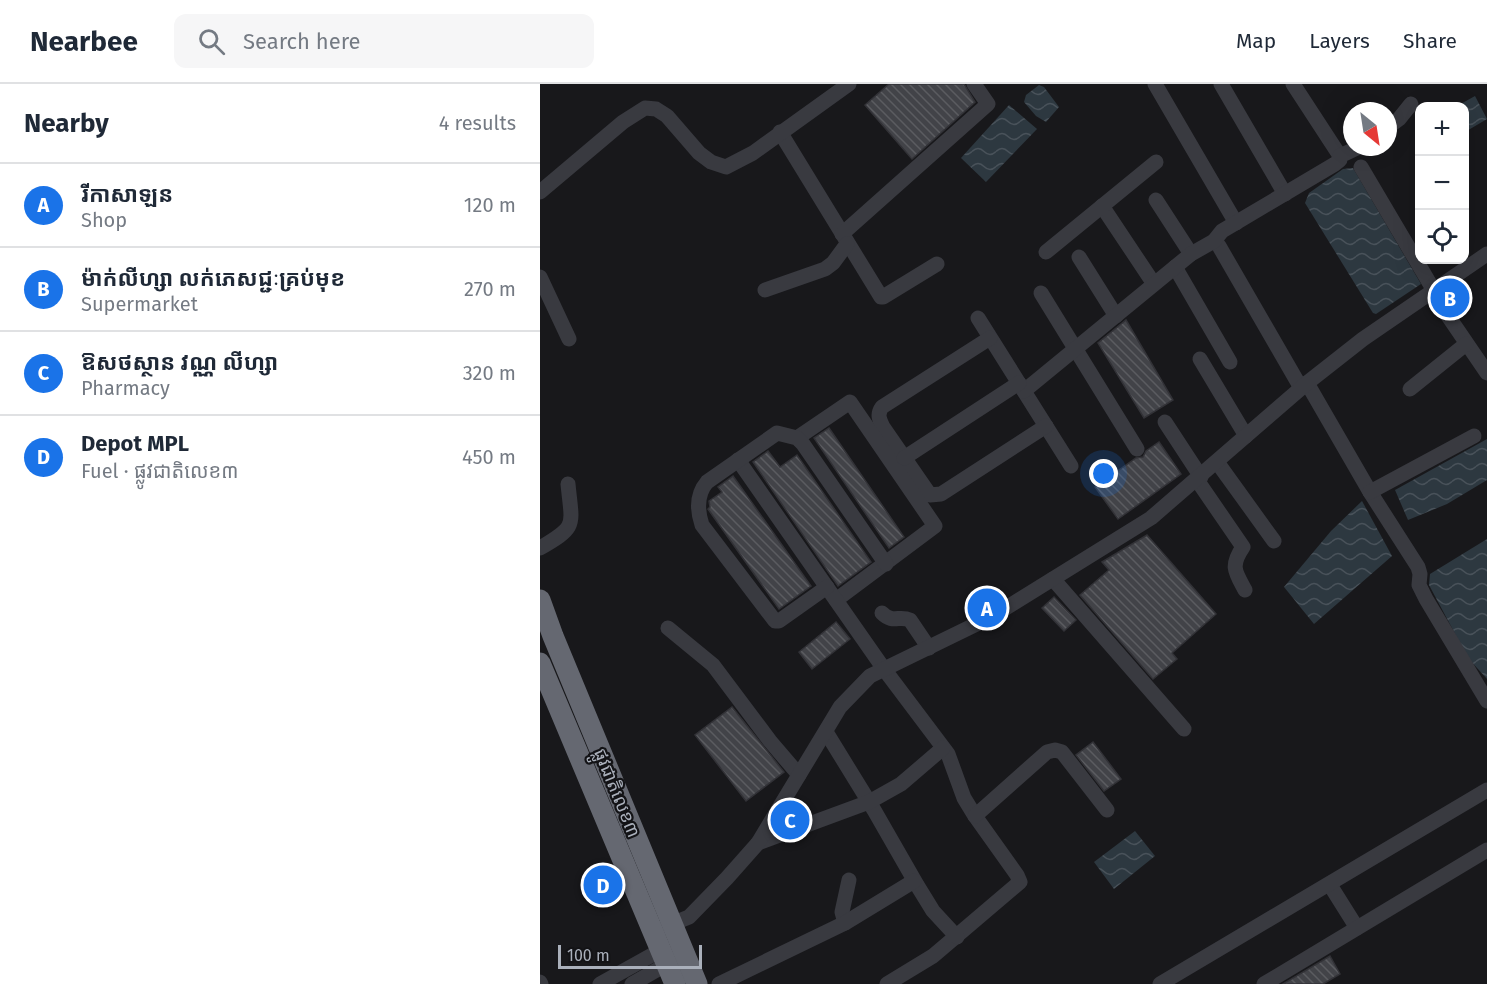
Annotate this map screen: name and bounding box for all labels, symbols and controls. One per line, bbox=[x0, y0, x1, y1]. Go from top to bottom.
search box bbox=[174, 14, 594, 68]
text: Nearbee bbox=[30, 25, 138, 58]
icon: search bbox=[195, 25, 228, 58]
text: Search here bbox=[243, 28, 360, 55]
text: Map bbox=[1236, 28, 1276, 54]
text: Layers bbox=[1309, 28, 1370, 54]
text: Share bbox=[1403, 28, 1457, 54]
north arrow bbox=[1343, 102, 1397, 156]
map controls bbox=[1415, 102, 1469, 264]
button: + bbox=[1415, 102, 1469, 156]
text: Nearby bbox=[24, 108, 109, 139]
text: 4 results bbox=[439, 111, 516, 135]
button: − bbox=[1415, 156, 1469, 210]
text: រីកាសាឡន bbox=[81, 181, 173, 208]
text: A bbox=[38, 193, 49, 217]
text: 120 m bbox=[464, 193, 516, 217]
text: Shop bbox=[81, 208, 127, 232]
button: locate bbox=[1415, 210, 1469, 264]
text: ម៉ាក់លីហ្សា លក់ភេសជ្ជៈគ្រប់មុខ bbox=[81, 265, 345, 292]
pin: B bbox=[1430, 276, 1470, 320]
text: B bbox=[37, 277, 50, 301]
text: 270 m bbox=[464, 277, 516, 301]
text: Supermarket bbox=[81, 292, 198, 316]
text: ឱសថស្ថាន វណ្ណ លីហ្សា bbox=[81, 349, 278, 376]
text: C bbox=[38, 361, 49, 385]
text: 320 m bbox=[463, 361, 516, 385]
text: Pharmacy bbox=[81, 376, 170, 400]
text: Depot MPL bbox=[81, 430, 189, 457]
text: D bbox=[37, 445, 50, 469]
text: 450 m bbox=[462, 445, 516, 469]
text: Fuel · ផ្លូវជាតិលេខ៣ bbox=[81, 459, 239, 483]
your location bbox=[1089, 459, 1118, 488]
pin: A bbox=[968, 586, 1006, 630]
street label: ផ្លូវជាតិលេខ៣ bbox=[584, 745, 645, 843]
pin: C bbox=[770, 798, 810, 842]
pin: D bbox=[584, 862, 622, 908]
scale bar bbox=[558, 942, 702, 970]
text: 100 m bbox=[567, 946, 610, 965]

